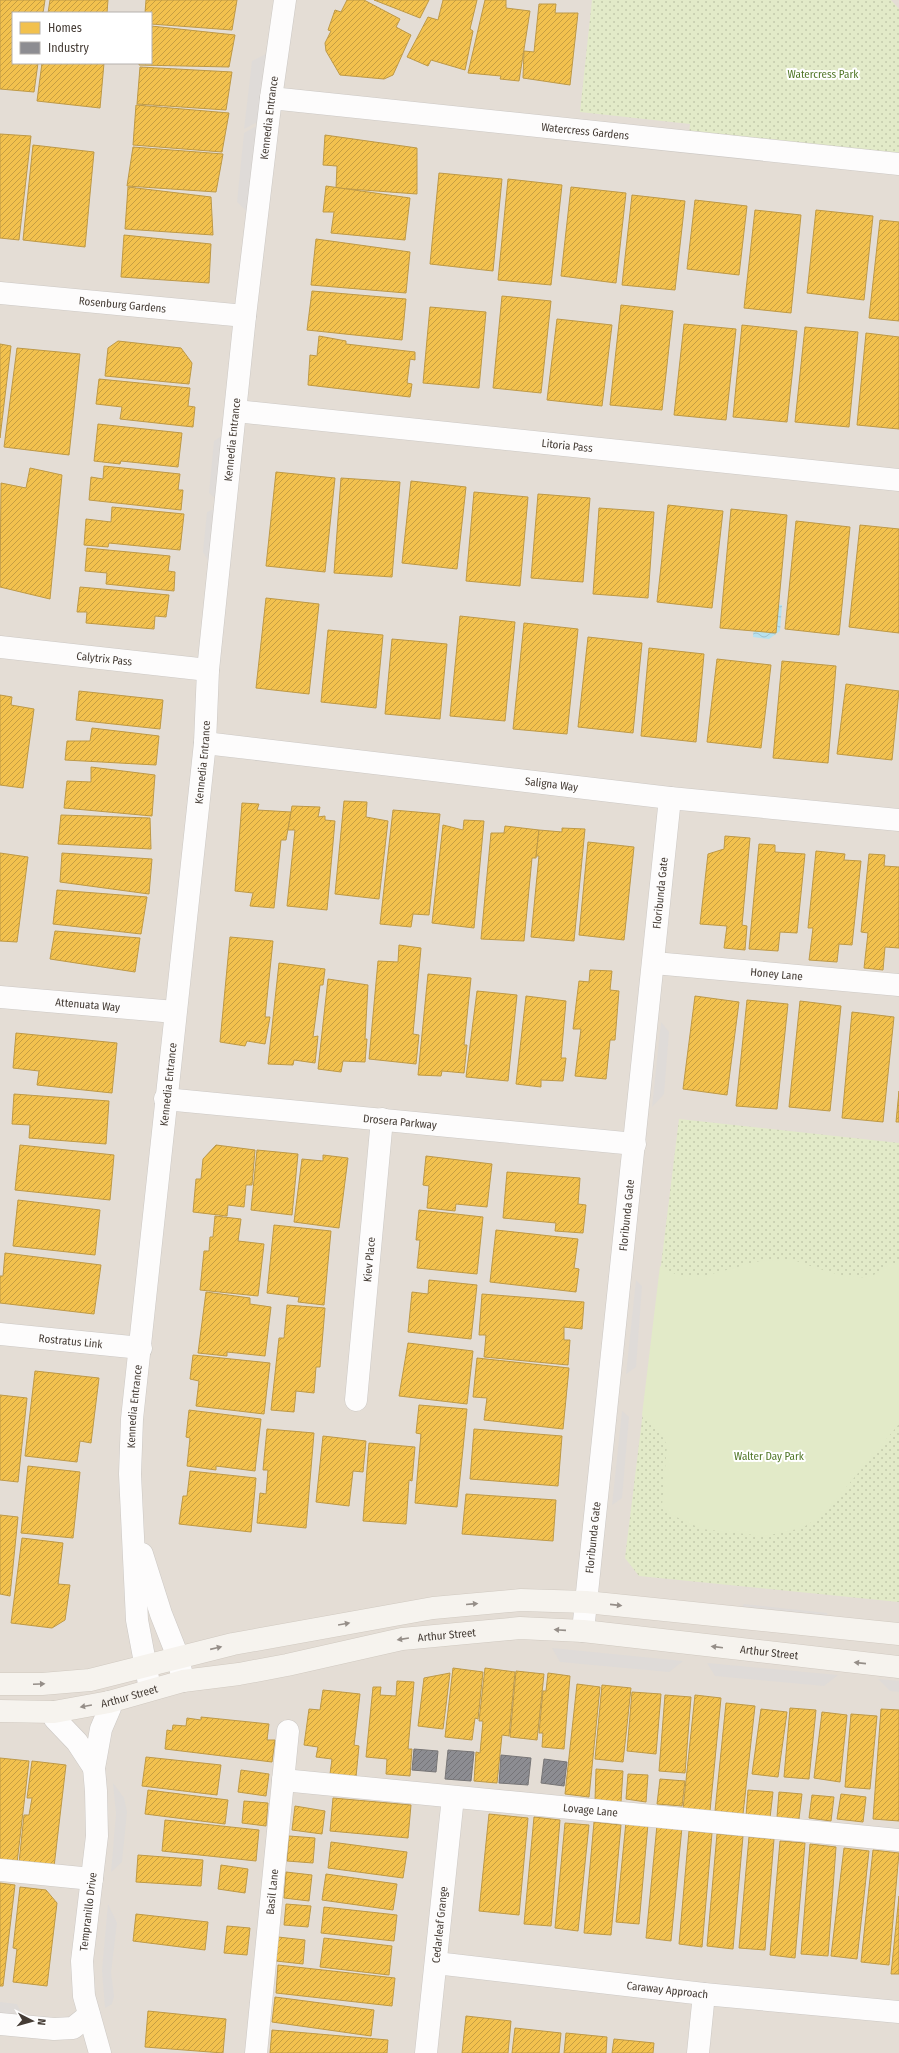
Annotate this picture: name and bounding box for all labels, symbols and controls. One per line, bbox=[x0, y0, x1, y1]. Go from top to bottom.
legend bbox=[12, 12, 152, 64]
text: Homes bbox=[48, 21, 82, 35]
text: Industry bbox=[48, 41, 89, 55]
park label: Watercress Park bbox=[788, 68, 859, 81]
street label: Kennedia Entrance bbox=[258, 75, 281, 160]
street label: Watercress Gardens bbox=[541, 120, 630, 143]
street label: Rosenburg Gardens bbox=[78, 294, 167, 316]
street label: Kennedia Entrance bbox=[222, 397, 243, 482]
street label: Litoria Pass bbox=[541, 437, 594, 455]
street label: Calytrix Pass bbox=[76, 650, 133, 669]
street label: Kennedia Entrance bbox=[192, 720, 213, 805]
street label: Saligna Way bbox=[524, 775, 579, 794]
street label: Floribunda Gate bbox=[650, 857, 671, 929]
street label: Honey Lane bbox=[750, 966, 803, 983]
street label: Attenuata Way bbox=[55, 996, 121, 1014]
street label: Kennedia Entrance bbox=[158, 1042, 180, 1127]
street label: Drosera Parkway bbox=[362, 1112, 437, 1132]
street label: Floribunda Gate bbox=[617, 1179, 637, 1252]
street label: Kiev Place bbox=[361, 1236, 378, 1283]
street label: Rostratus Link bbox=[38, 1332, 104, 1351]
street label: Kennedia Entrance bbox=[125, 1364, 145, 1449]
park label: Walter Day Park bbox=[734, 1450, 805, 1463]
street label: Floribunda Gate bbox=[583, 1501, 603, 1574]
one-way arrow bbox=[466, 1601, 478, 1608]
one-way arrow bbox=[609, 1602, 622, 1609]
one-way arrow bbox=[337, 1621, 350, 1627]
street label: Arthur Street bbox=[417, 1626, 477, 1645]
one-way arrow bbox=[553, 1627, 566, 1633]
one-way arrow bbox=[397, 1636, 409, 1642]
one-way arrow bbox=[711, 1643, 723, 1650]
street label: Arthur Street bbox=[739, 1643, 799, 1663]
one-way arrow bbox=[210, 1645, 222, 1651]
one-way arrow bbox=[854, 1660, 866, 1666]
one-way arrow bbox=[33, 1681, 46, 1687]
street label: Arthur Street bbox=[100, 1682, 160, 1710]
one-way arrow bbox=[80, 1703, 92, 1709]
street label: Lovage Lane bbox=[563, 1801, 618, 1820]
street label: Basil Lane bbox=[264, 1868, 281, 1915]
street label: Tempranillo Drive bbox=[77, 1872, 100, 1952]
street label: Cedarleaf Grange bbox=[430, 1886, 451, 1964]
street label: Caraway Approach bbox=[626, 1979, 709, 2001]
north arrow bbox=[12, 2001, 52, 2041]
text: N bbox=[35, 2018, 48, 2026]

